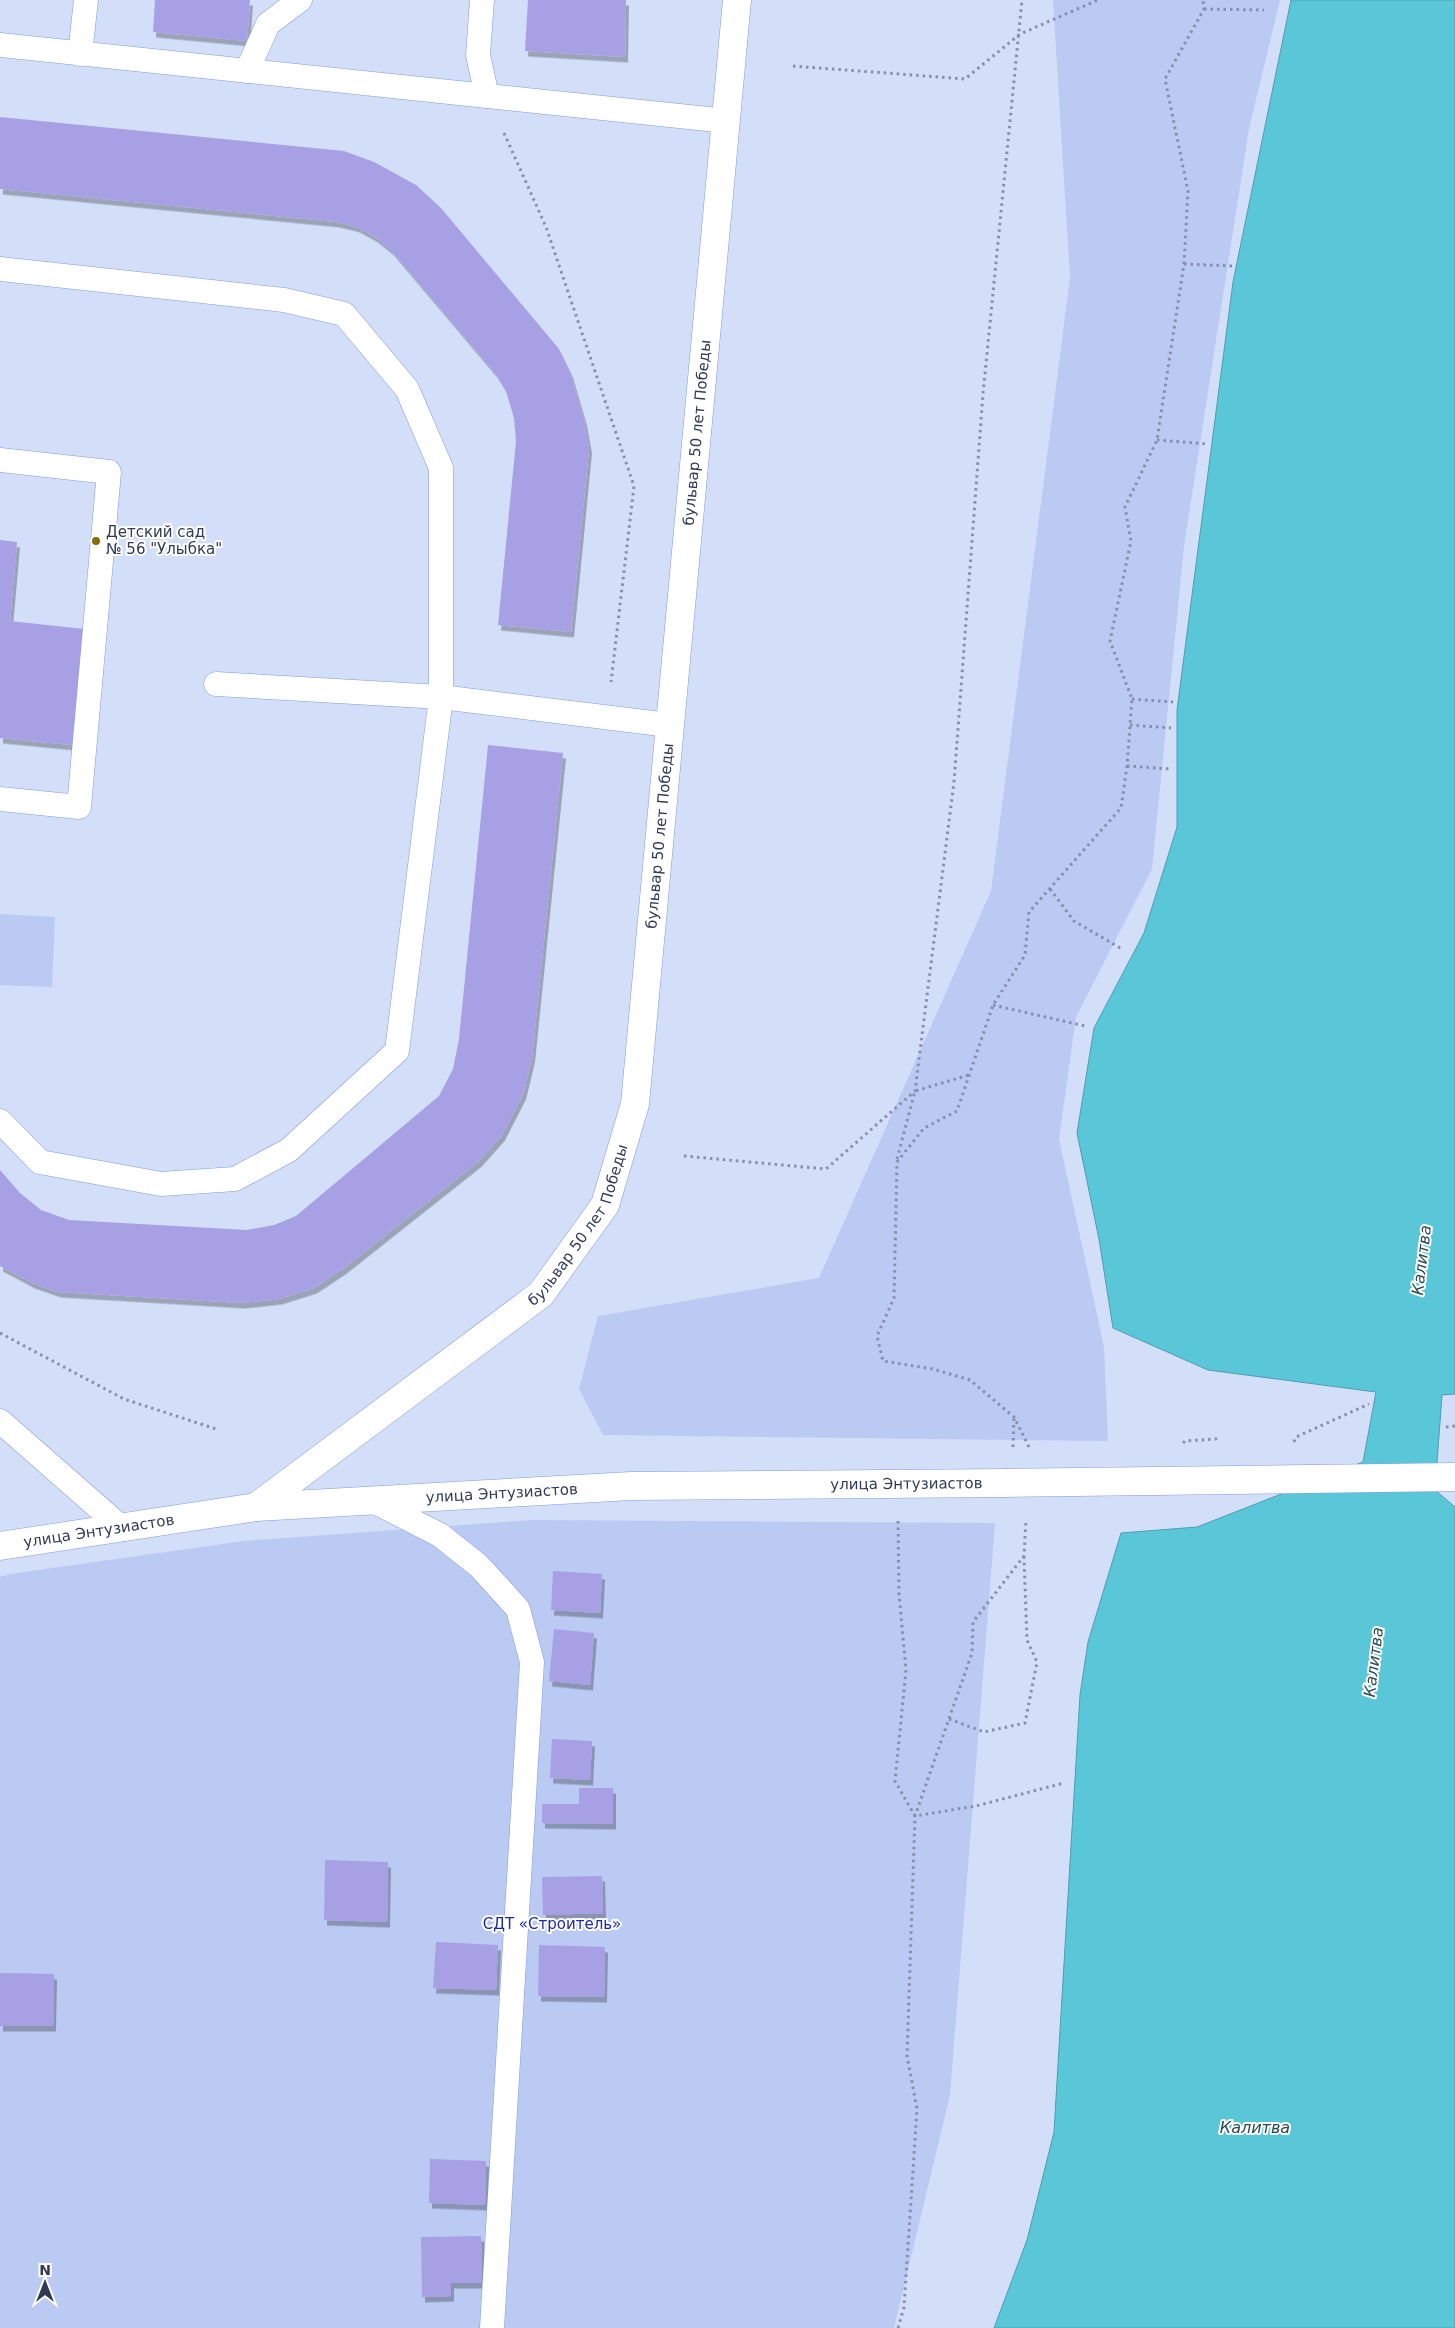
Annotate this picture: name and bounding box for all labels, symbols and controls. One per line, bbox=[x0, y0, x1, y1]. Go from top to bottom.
street label: бульвар 50 лет Победы bbox=[679, 339, 715, 526]
place label: Детский сад № 56 "Улыбка" bbox=[106, 523, 222, 558]
marker: Детский сад № 56 "Улыбка" bbox=[90, 535, 102, 547]
street label: бульвар 50 лет Победы bbox=[642, 742, 677, 930]
street label: бульвар 50 лет Победы bbox=[524, 1142, 631, 1310]
water label: Калитва bbox=[1408, 1224, 1435, 1296]
street label: улица Энтузиастов bbox=[830, 1474, 983, 1493]
street label: улица Энтузиастов bbox=[425, 1480, 578, 1506]
street label: улица Энтузиастов bbox=[22, 1511, 176, 1551]
water label: Калитва bbox=[1360, 1626, 1387, 1698]
park label: СДТ «Строитель» bbox=[483, 1915, 621, 1933]
water label: Калитва bbox=[1220, 2118, 1290, 2137]
north arrow bbox=[20, 2258, 70, 2308]
text: N bbox=[39, 2262, 51, 2278]

